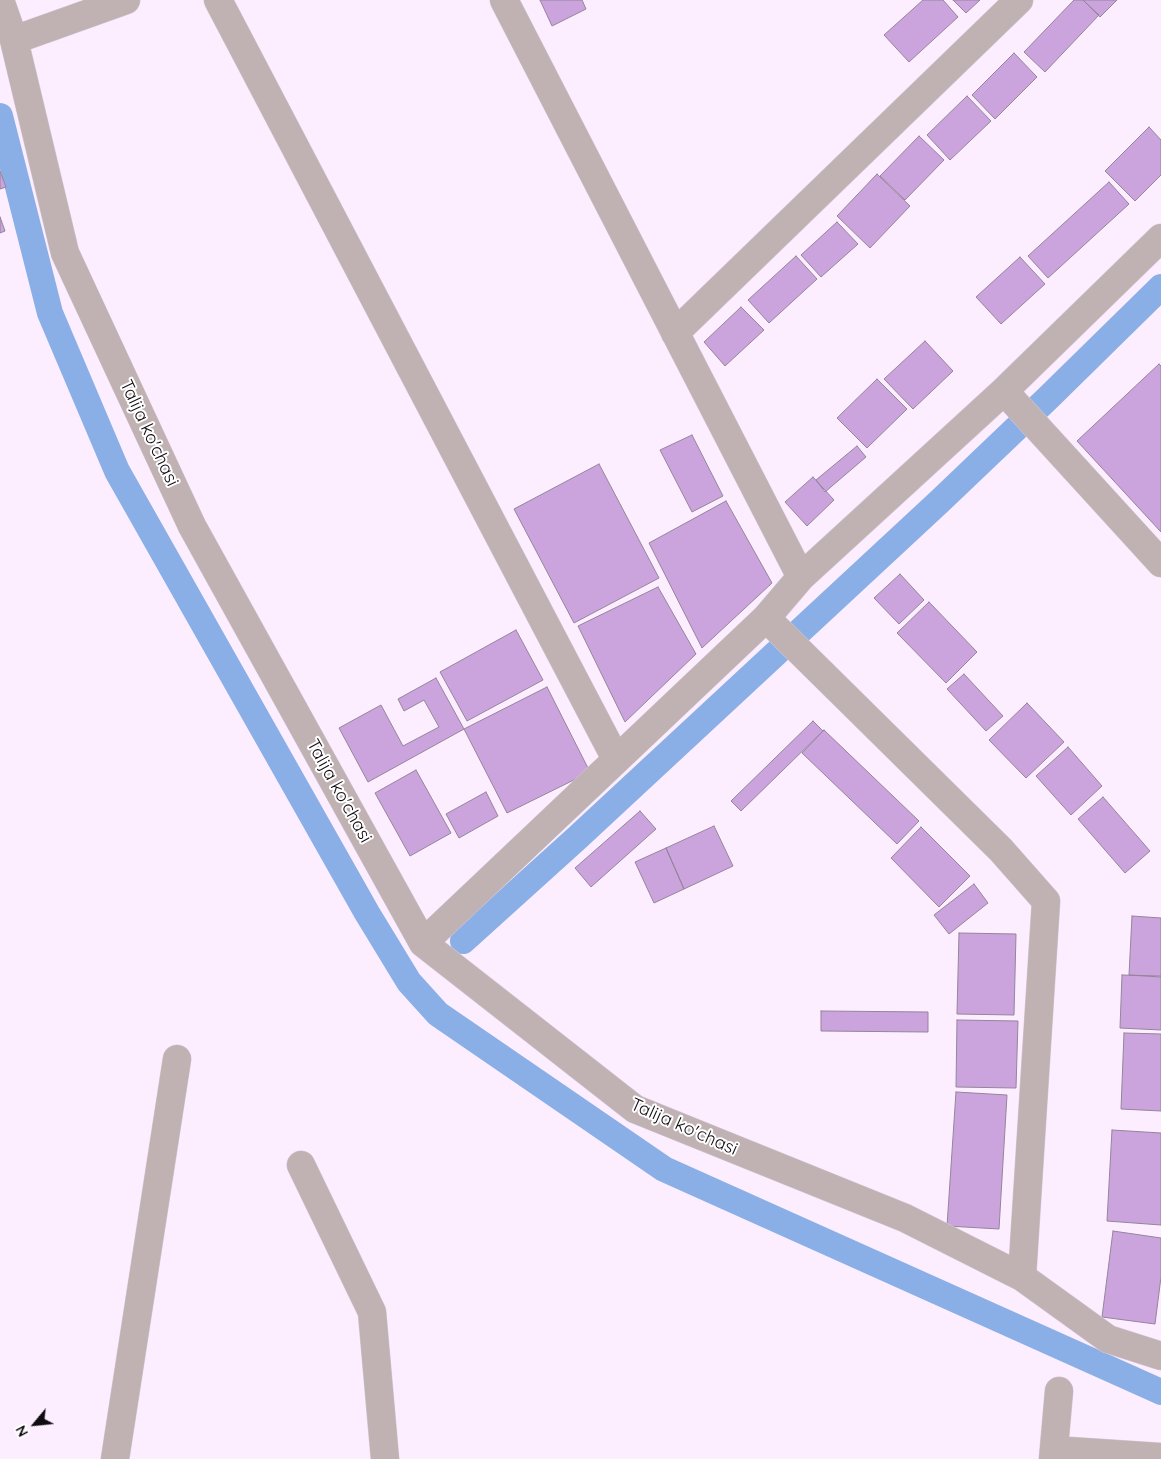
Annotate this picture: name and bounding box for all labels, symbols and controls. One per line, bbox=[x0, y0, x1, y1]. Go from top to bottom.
street label: Talija ko'chasi bbox=[115, 376, 183, 490]
street label: Talija ko'chasi bbox=[302, 735, 376, 847]
street label: Talija ko'chasi bbox=[627, 1094, 741, 1160]
north arrow bbox=[10, 1399, 60, 1449]
text: N bbox=[11, 1422, 32, 1440]

